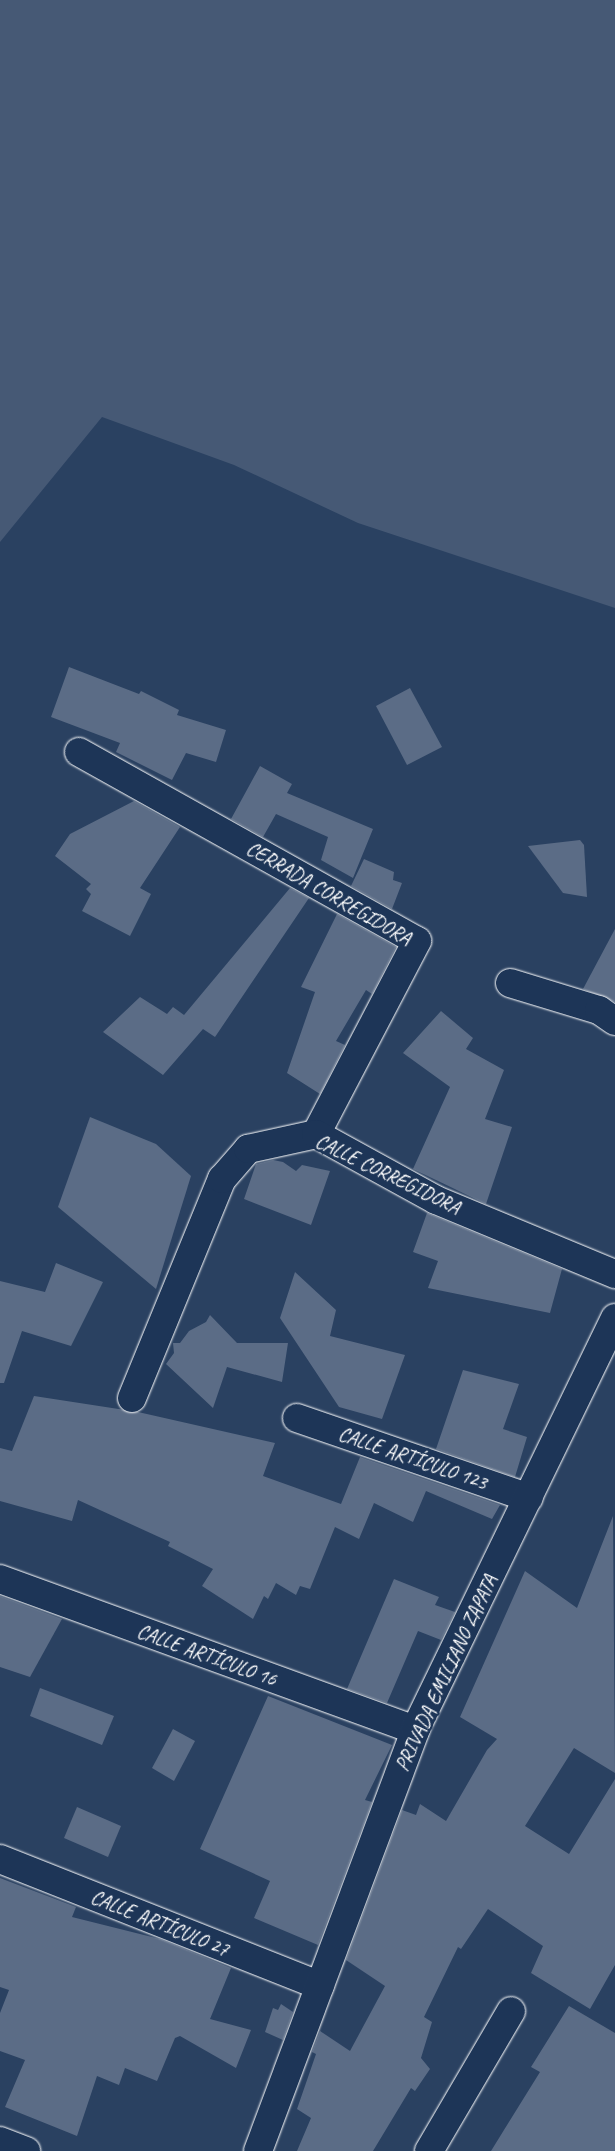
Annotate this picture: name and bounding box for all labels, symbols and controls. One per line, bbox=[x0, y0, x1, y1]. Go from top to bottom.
street label: CERRADA CORREGIDORA bbox=[243, 837, 415, 949]
street label: CALLE CORREGIDORA bbox=[312, 1129, 464, 1219]
street label: CALLE ARTÍCULO 123 bbox=[335, 1421, 491, 1495]
street label: PRIVADA EMILIANO ZAPATA bbox=[390, 1570, 502, 1776]
street label: CALLE ARTÍCULO 16 bbox=[134, 1619, 280, 1691]
street label: CALLE ARTÍCULO 27 bbox=[87, 1884, 233, 1962]

